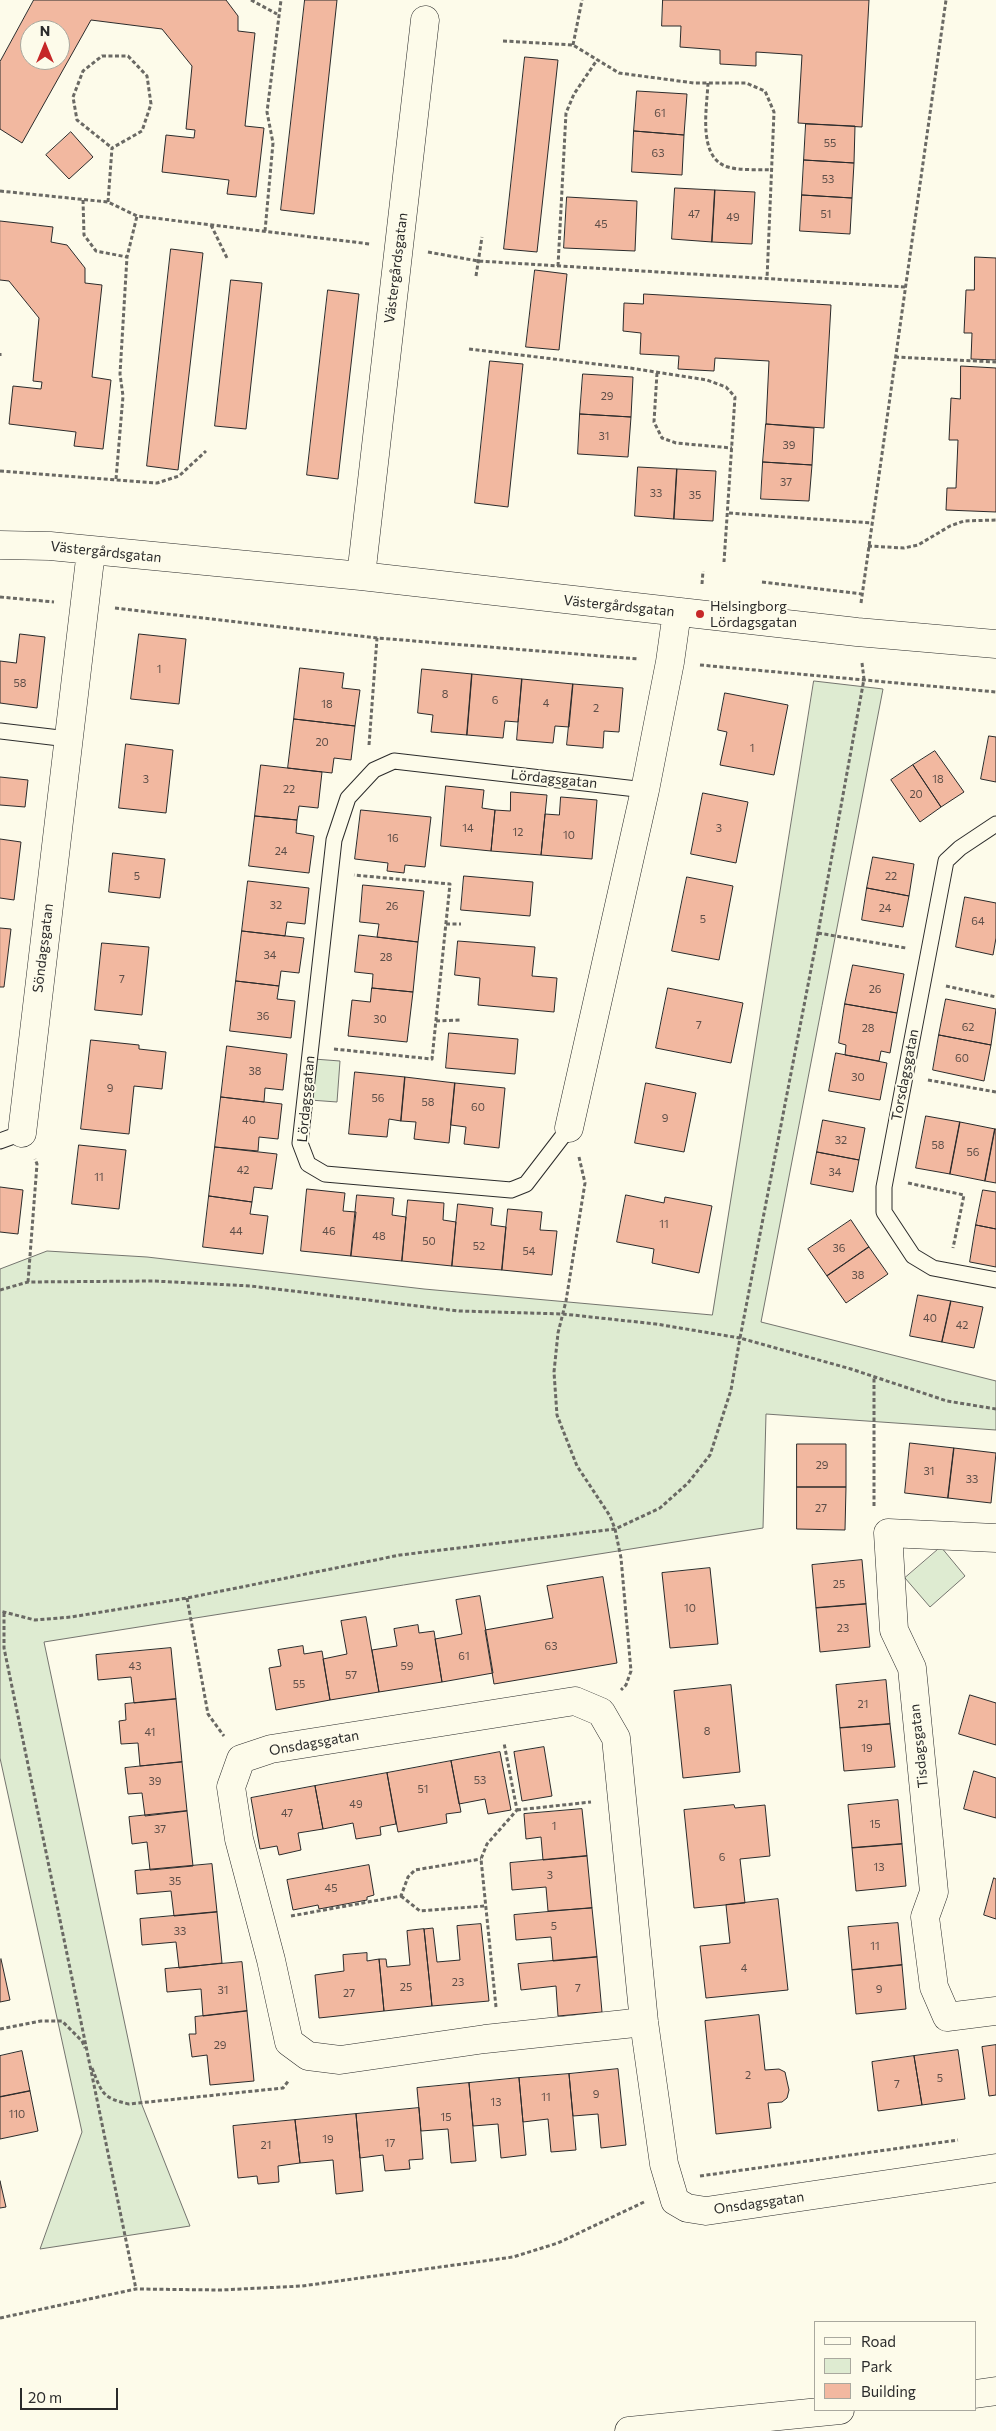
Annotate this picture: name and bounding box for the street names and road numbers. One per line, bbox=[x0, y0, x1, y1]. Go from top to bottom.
street label: Västergårdsgatan bbox=[381, 212, 411, 324]
street label: Västergårdsgatan bbox=[50, 538, 162, 566]
street label: Västergårdsgatan bbox=[563, 592, 675, 620]
street label: Lördagsgatan bbox=[510, 766, 598, 792]
street label: Söndagsgatan bbox=[29, 902, 57, 994]
street label: Torsdagsgatan bbox=[888, 1028, 922, 1122]
street label: Lördagsgatan bbox=[294, 1055, 318, 1143]
street label: Tisdagsgatan bbox=[906, 1703, 932, 1789]
street label: Onsdagsgatan bbox=[268, 1727, 360, 1759]
street label: Onsdagsgatan bbox=[713, 2188, 805, 2218]

